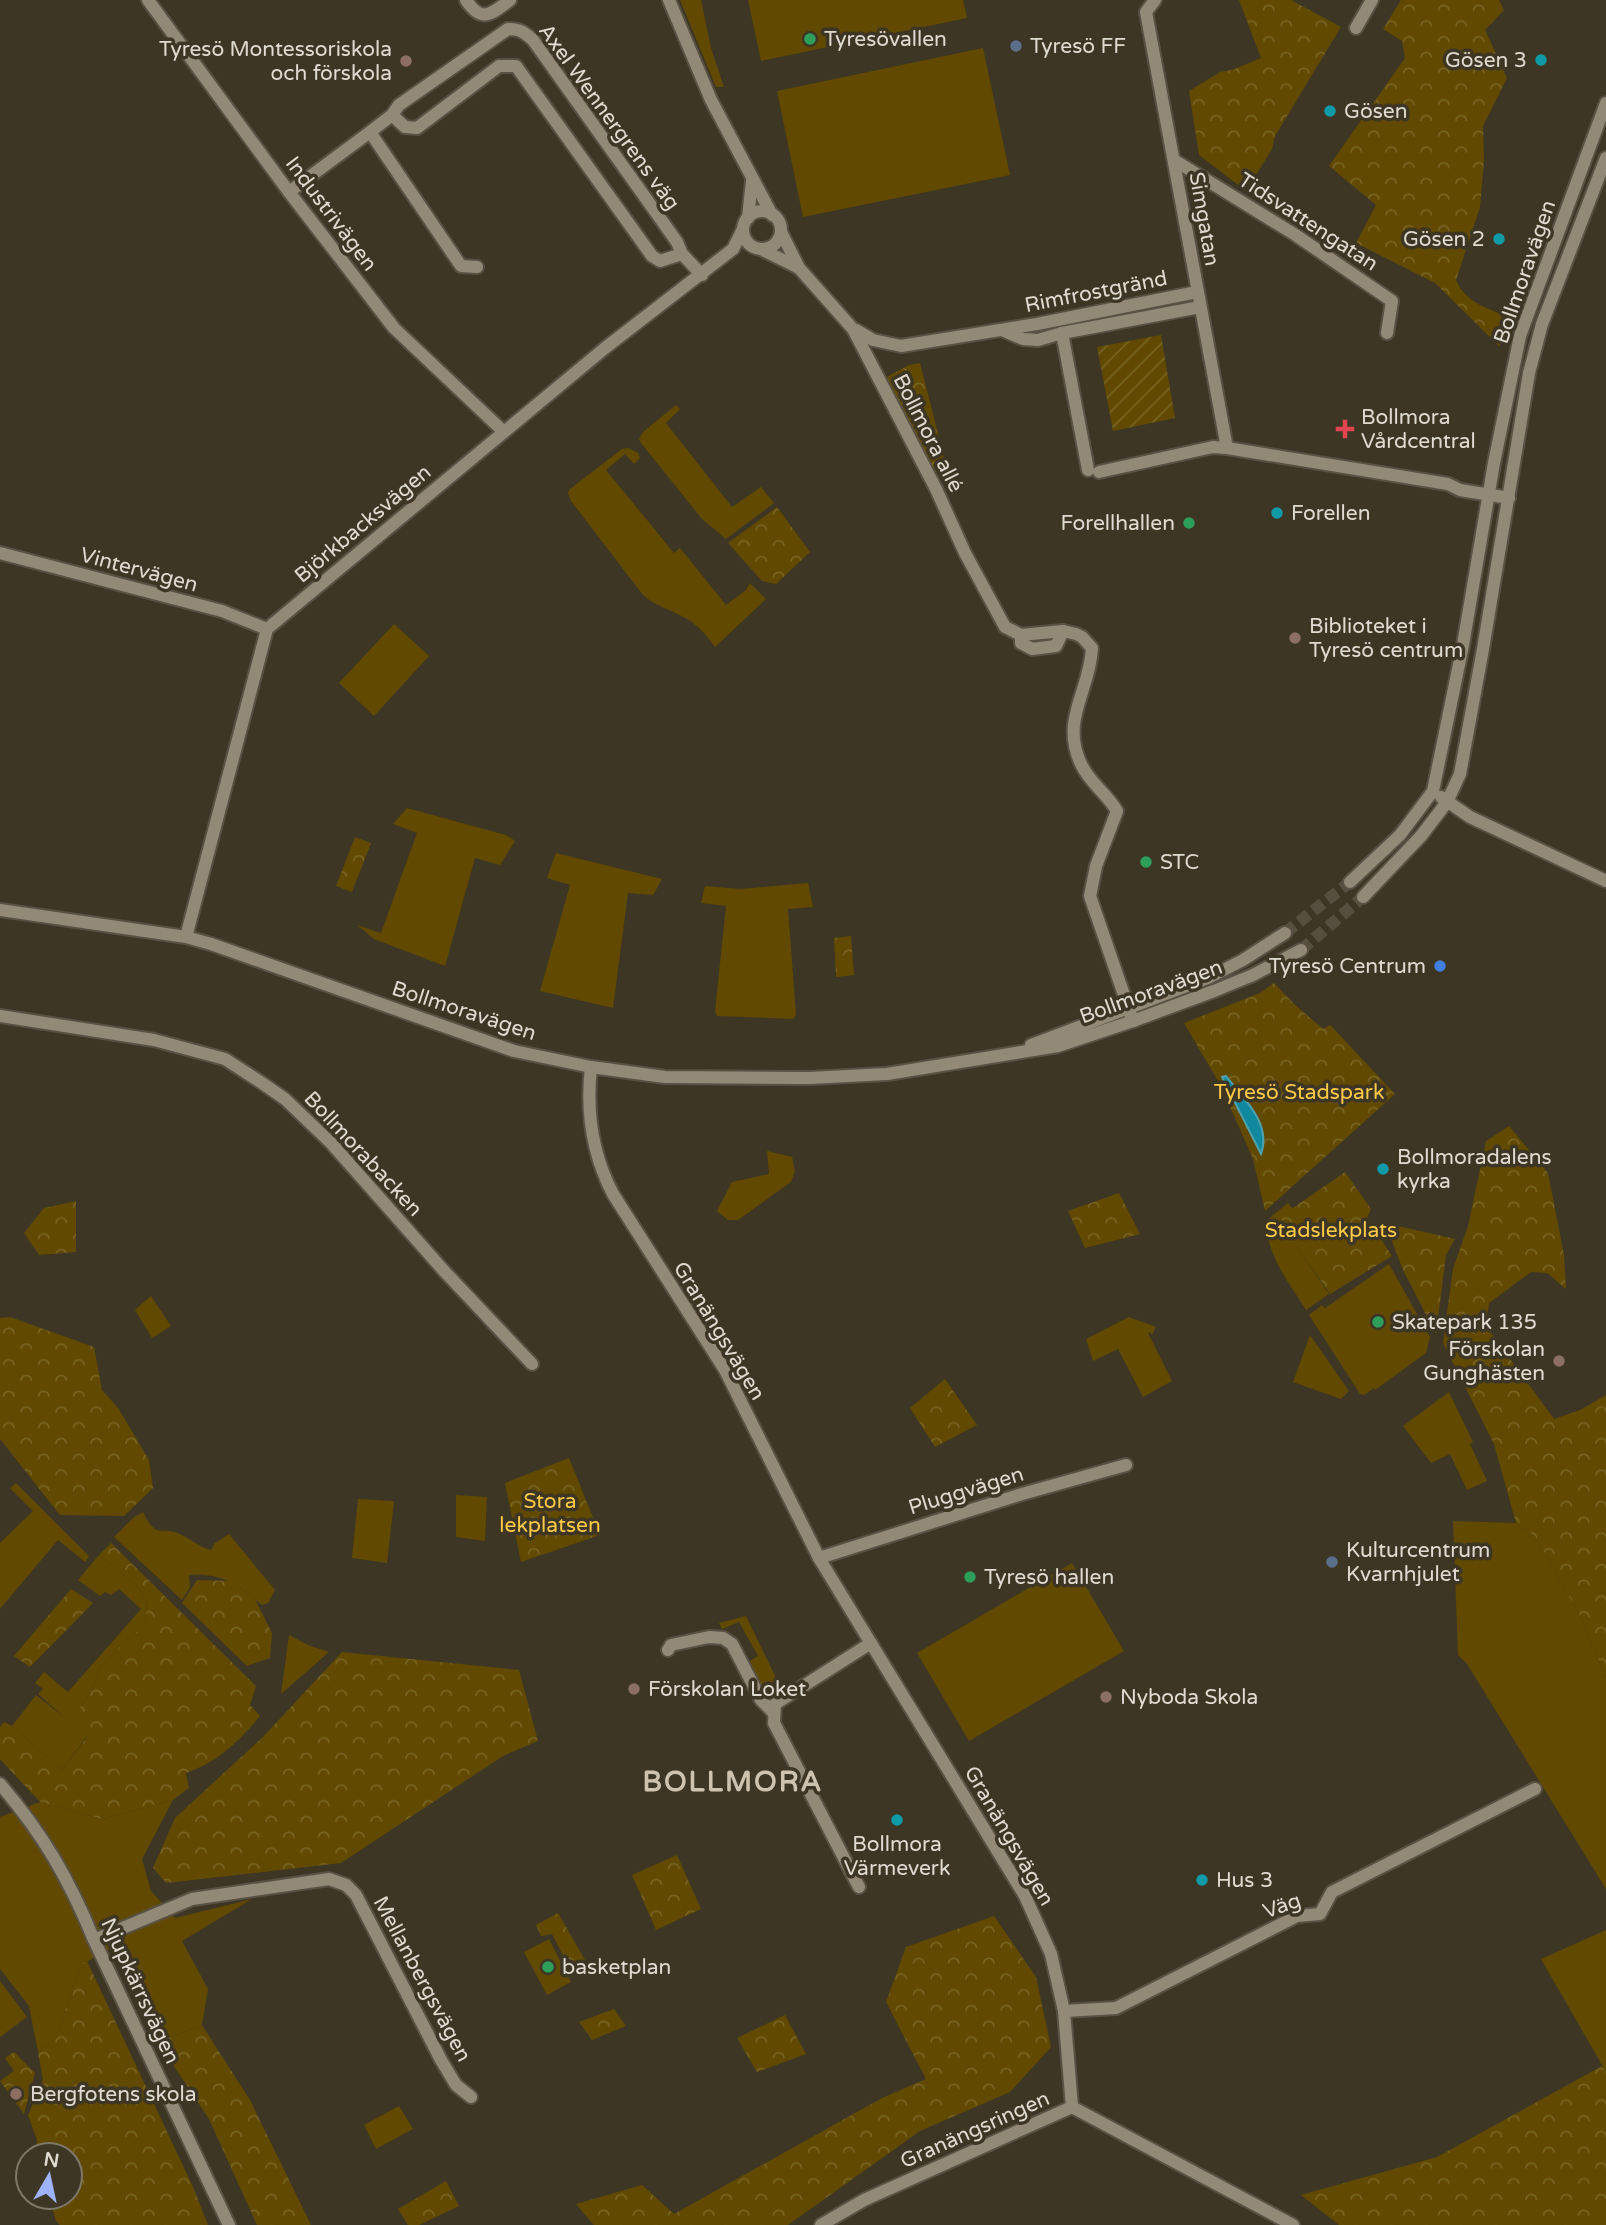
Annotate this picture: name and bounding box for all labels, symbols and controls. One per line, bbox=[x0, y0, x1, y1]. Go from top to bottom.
street label: Axel Wennergrens väg bbox=[533, 19, 685, 215]
place label: Tyresövallen bbox=[824, 27, 947, 52]
marker: Tyresövallen bbox=[802, 31, 818, 47]
place label: Tyresö FF bbox=[1030, 34, 1126, 59]
place label: Tyresö Montessoriskola och förskola bbox=[159, 37, 392, 86]
marker: Tyresö FF bbox=[1008, 38, 1024, 54]
place label: Gösen 3 bbox=[1445, 48, 1527, 73]
marker: Gösen 3 bbox=[1533, 52, 1549, 68]
marker: Tyresö Montessoriskola och förskola bbox=[398, 53, 414, 69]
place label: Gösen bbox=[1344, 99, 1407, 124]
marker: Gösen bbox=[1322, 103, 1338, 119]
street label: Industrivägen bbox=[280, 152, 382, 276]
street label: Tidsvattengatan bbox=[1233, 168, 1383, 276]
street label: Simgatan bbox=[1183, 170, 1225, 268]
street label: Bollmoravägen bbox=[1489, 197, 1561, 347]
place label: Gösen 2 bbox=[1403, 227, 1485, 252]
marker: Gösen 2 bbox=[1491, 231, 1507, 247]
street label: Rimfrostgränd bbox=[1023, 266, 1169, 318]
street label: Bollmora allé bbox=[888, 370, 969, 496]
place label: Bollmora Vårdcentral bbox=[1361, 405, 1476, 454]
marker: Bollmora Vårdcentral bbox=[1335, 419, 1355, 439]
street label: Björkbacksvägen bbox=[290, 460, 436, 588]
place label: Forellen bbox=[1291, 501, 1370, 526]
marker: Forellen bbox=[1269, 505, 1285, 521]
place label: Forellhallen bbox=[1061, 511, 1175, 536]
marker: Forellhallen bbox=[1181, 515, 1197, 531]
street label: Vintervägen bbox=[77, 542, 201, 598]
place label: Biblioteket i Tyresö centrum bbox=[1309, 614, 1463, 663]
marker: Biblioteket i Tyresö centrum bbox=[1287, 630, 1303, 646]
place label: STC bbox=[1160, 850, 1199, 875]
marker: STC bbox=[1138, 854, 1154, 870]
place label: Tyresö Centrum bbox=[1269, 954, 1426, 979]
street label: Bollmoravägen bbox=[1076, 955, 1226, 1029]
marker: Tyresö Centrum bbox=[1432, 958, 1448, 974]
street label: Bollmoravägen bbox=[389, 976, 539, 1046]
park label: Tyresö Stadspark bbox=[1214, 1080, 1384, 1105]
street label: Bollmorabacken bbox=[299, 1086, 427, 1222]
place label: Bollmoradalens kyrka bbox=[1397, 1145, 1552, 1194]
marker: Bollmoradalens kyrka bbox=[1375, 1161, 1391, 1177]
park label: Stadslekplats bbox=[1265, 1218, 1397, 1243]
street label: Granängsvägen bbox=[668, 1257, 770, 1405]
place label: Skatepark 135 bbox=[1392, 1310, 1537, 1335]
marker: Skatepark 135 bbox=[1370, 1314, 1386, 1330]
place label: Förskolan Gunghästen bbox=[1423, 1337, 1545, 1386]
marker: Förskolan Gunghästen bbox=[1551, 1353, 1567, 1369]
street label: Pluggvägen bbox=[905, 1462, 1027, 1520]
park label: Stora lekplatsen bbox=[499, 1489, 601, 1538]
place label: Kulturcentrum Kvarnhjulet bbox=[1346, 1538, 1490, 1587]
marker: Kulturcentrum Kvarnhjulet bbox=[1324, 1554, 1340, 1570]
place label: Tyresö hallen bbox=[984, 1565, 1114, 1590]
marker: Tyresö hallen bbox=[962, 1569, 978, 1585]
place label: Förskolan Loket bbox=[648, 1677, 806, 1702]
marker: Förskolan Loket bbox=[626, 1681, 642, 1697]
place label: Nyboda Skola bbox=[1120, 1685, 1258, 1710]
marker: Nyboda Skola bbox=[1098, 1689, 1114, 1705]
street label: Granängsvägen bbox=[959, 1762, 1059, 1910]
district label: BOLLMORA bbox=[642, 1765, 824, 1799]
marker: Bollmora Värmeverk bbox=[889, 1812, 905, 1828]
place label: Bollmora Värmeverk bbox=[844, 1832, 950, 1881]
place label: Hus 3 bbox=[1216, 1868, 1273, 1893]
marker: Hus 3 bbox=[1194, 1872, 1210, 1888]
street label: Väg bbox=[1260, 1888, 1304, 1924]
street label: Mellanbergsvägen bbox=[368, 1892, 476, 2066]
street label: Njupkärrsvägen bbox=[95, 1914, 185, 2068]
place label: basketplan bbox=[562, 1955, 671, 1980]
marker: basketplan bbox=[540, 1959, 556, 1975]
place label: Bergfotens skola bbox=[30, 2082, 197, 2107]
marker: Bergfotens skola bbox=[8, 2086, 24, 2102]
street label: Granängsringen bbox=[897, 2086, 1053, 2174]
north arrow bbox=[14, 2141, 84, 2211]
text: N bbox=[42, 2148, 61, 2172]

